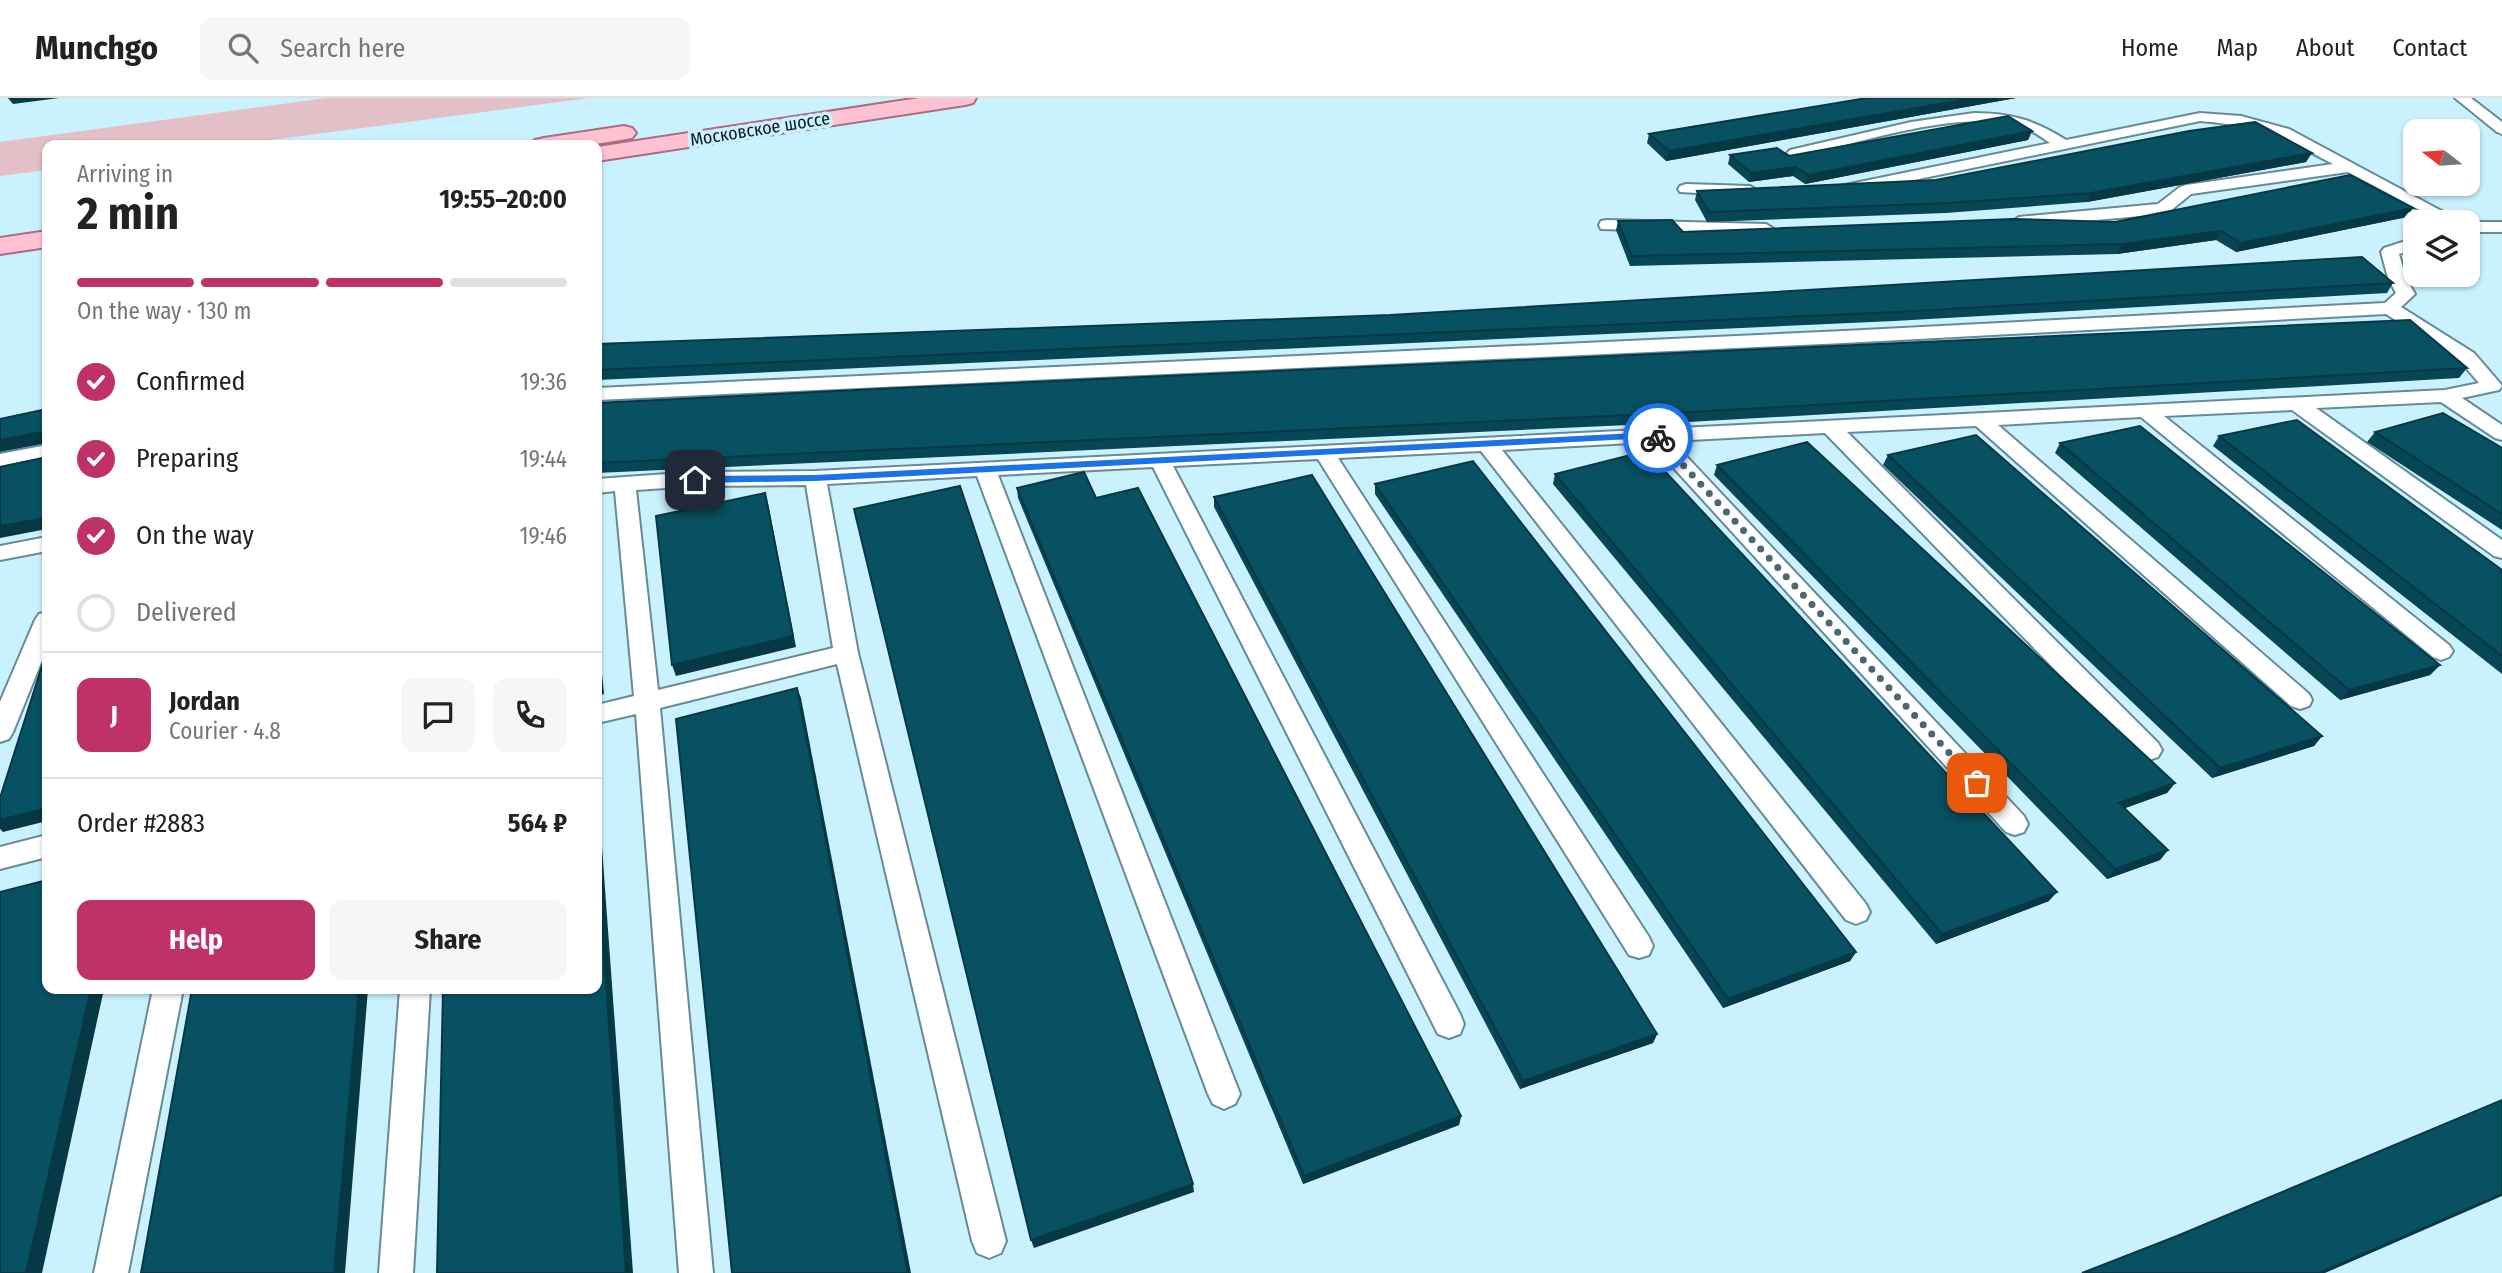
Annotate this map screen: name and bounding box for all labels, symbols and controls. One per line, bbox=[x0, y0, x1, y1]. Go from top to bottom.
search box bbox=[200, 17, 690, 80]
text: Munchgo bbox=[35, 28, 158, 68]
icon: search bbox=[224, 29, 262, 67]
text: Search here bbox=[280, 33, 405, 64]
text: Home bbox=[2121, 34, 2178, 62]
text: Map bbox=[2216, 34, 2258, 62]
text: About bbox=[2296, 34, 2354, 62]
text: Contact bbox=[2392, 34, 2467, 62]
street label: Московское шоссе bbox=[689, 107, 832, 151]
north arrow bbox=[2403, 119, 2480, 196]
map controls bbox=[2403, 119, 2480, 287]
text: Arriving in bbox=[77, 160, 173, 188]
text: 19:55–20:00 bbox=[439, 184, 567, 215]
text: 2 min bbox=[77, 186, 179, 241]
button: layers bbox=[2403, 210, 2480, 287]
text: On the way · 130 m bbox=[77, 297, 251, 325]
icon: check bbox=[77, 363, 115, 401]
text: Confirmed bbox=[136, 366, 246, 397]
text: 19:36 bbox=[520, 368, 567, 396]
courier bbox=[1623, 403, 1693, 473]
icon: bike bbox=[1639, 419, 1677, 457]
icon: check bbox=[77, 440, 115, 478]
text: Preparing bbox=[136, 443, 238, 474]
text: 19:44 bbox=[520, 445, 567, 473]
pin bbox=[665, 450, 725, 510]
icon: home bbox=[676, 461, 714, 499]
icon: check bbox=[77, 517, 115, 555]
text: On the way bbox=[136, 520, 254, 551]
text: 19:46 bbox=[520, 522, 567, 550]
text: Delivered bbox=[136, 597, 237, 628]
button: chat bbox=[401, 678, 475, 752]
button: phone bbox=[493, 678, 567, 752]
text: Jordan bbox=[169, 686, 240, 717]
text: J bbox=[110, 700, 118, 731]
text: Courier · 4.8 bbox=[169, 717, 281, 745]
pin bbox=[1947, 753, 2007, 813]
icon: bag bbox=[1958, 764, 1996, 802]
text: Order #2883 bbox=[77, 808, 205, 839]
text: 564 ₽ bbox=[508, 808, 567, 839]
button: Help bbox=[77, 900, 315, 980]
button: Share bbox=[329, 900, 567, 980]

